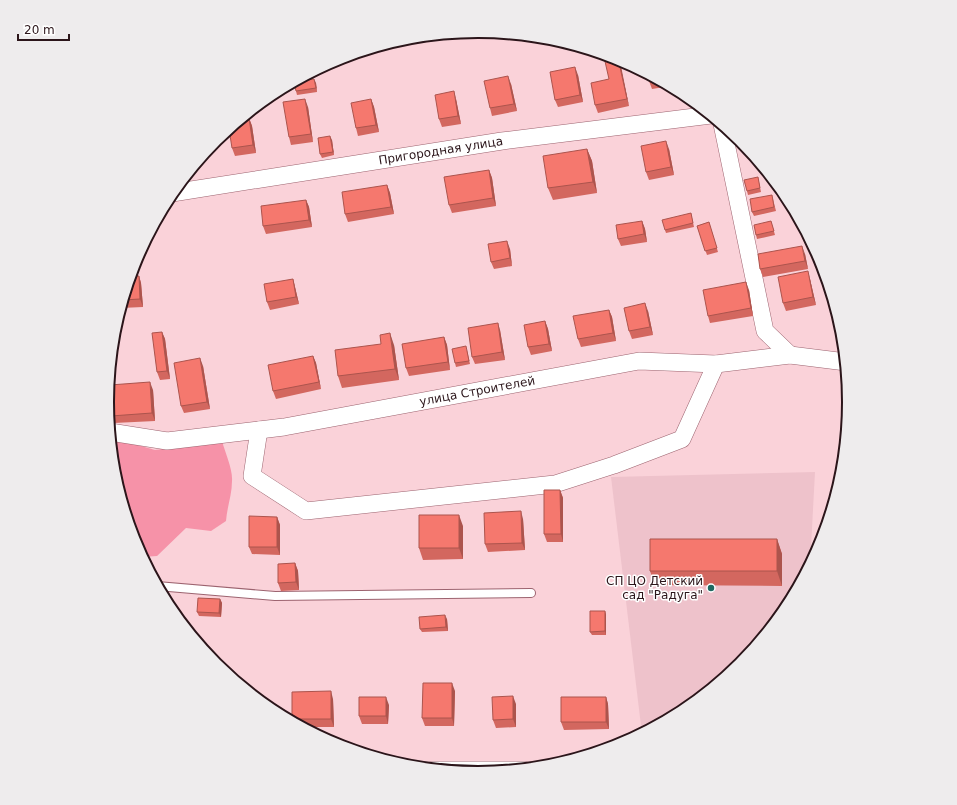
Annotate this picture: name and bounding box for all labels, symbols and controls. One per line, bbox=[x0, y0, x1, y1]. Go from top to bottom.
scale bar bbox=[18, 16, 69, 42]
text: 20 m bbox=[24, 23, 55, 37]
street label: Пригородная улица bbox=[377, 134, 504, 167]
street label: улица Строителей bbox=[418, 373, 536, 409]
place label: СП ЦО Детский сад "Радуга" bbox=[606, 574, 703, 602]
marker: СП ЦО Детский сад "Радуга" bbox=[706, 583, 716, 593]

